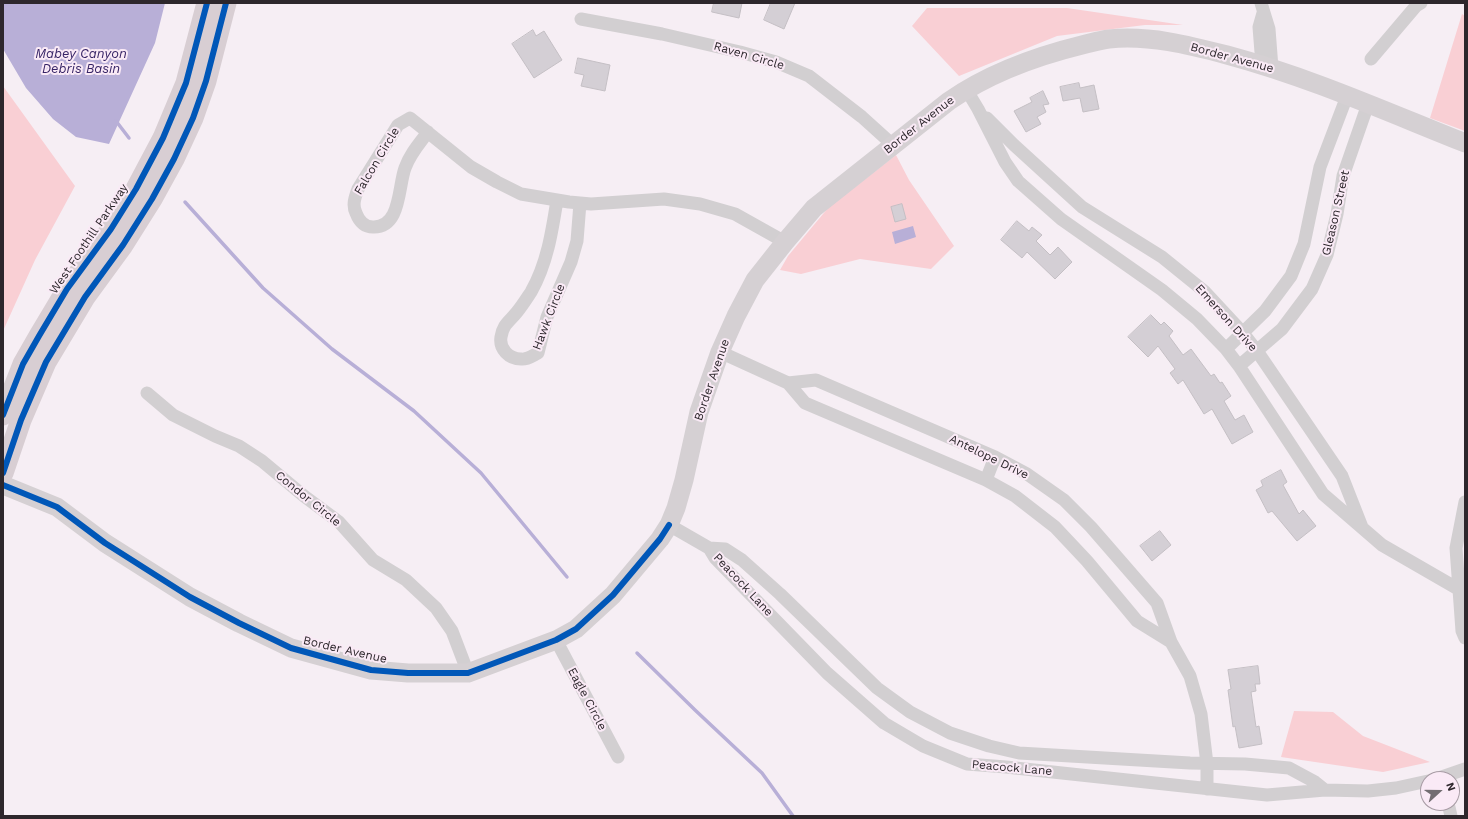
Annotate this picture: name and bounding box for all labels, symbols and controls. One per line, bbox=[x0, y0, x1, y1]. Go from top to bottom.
street label: Raven Circle bbox=[712, 39, 786, 73]
street label: Border Avenue bbox=[1189, 40, 1275, 76]
water label: Mabey Canyon Debris Basin bbox=[35, 46, 127, 77]
street label: Border Avenue bbox=[881, 93, 957, 157]
street label: Falcon Circle bbox=[351, 125, 403, 197]
street label: Gleason Street bbox=[1319, 169, 1353, 257]
street label: West Foothill Parkway bbox=[47, 181, 131, 297]
street label: Emerson Drive bbox=[1192, 281, 1260, 355]
street label: Hawk Circle bbox=[530, 282, 568, 352]
street label: Border Avenue bbox=[691, 337, 733, 423]
street label: Antelope Drive bbox=[947, 432, 1031, 482]
street label: Condor Circle bbox=[272, 468, 344, 530]
street label: Peacock Lane bbox=[710, 551, 776, 619]
street label: Border Avenue bbox=[302, 633, 388, 667]
street label: Eagle Circle bbox=[564, 665, 610, 733]
street label: Peacock Lane bbox=[971, 757, 1053, 779]
north arrow bbox=[1420, 771, 1460, 811]
text: N bbox=[1443, 781, 1458, 793]

